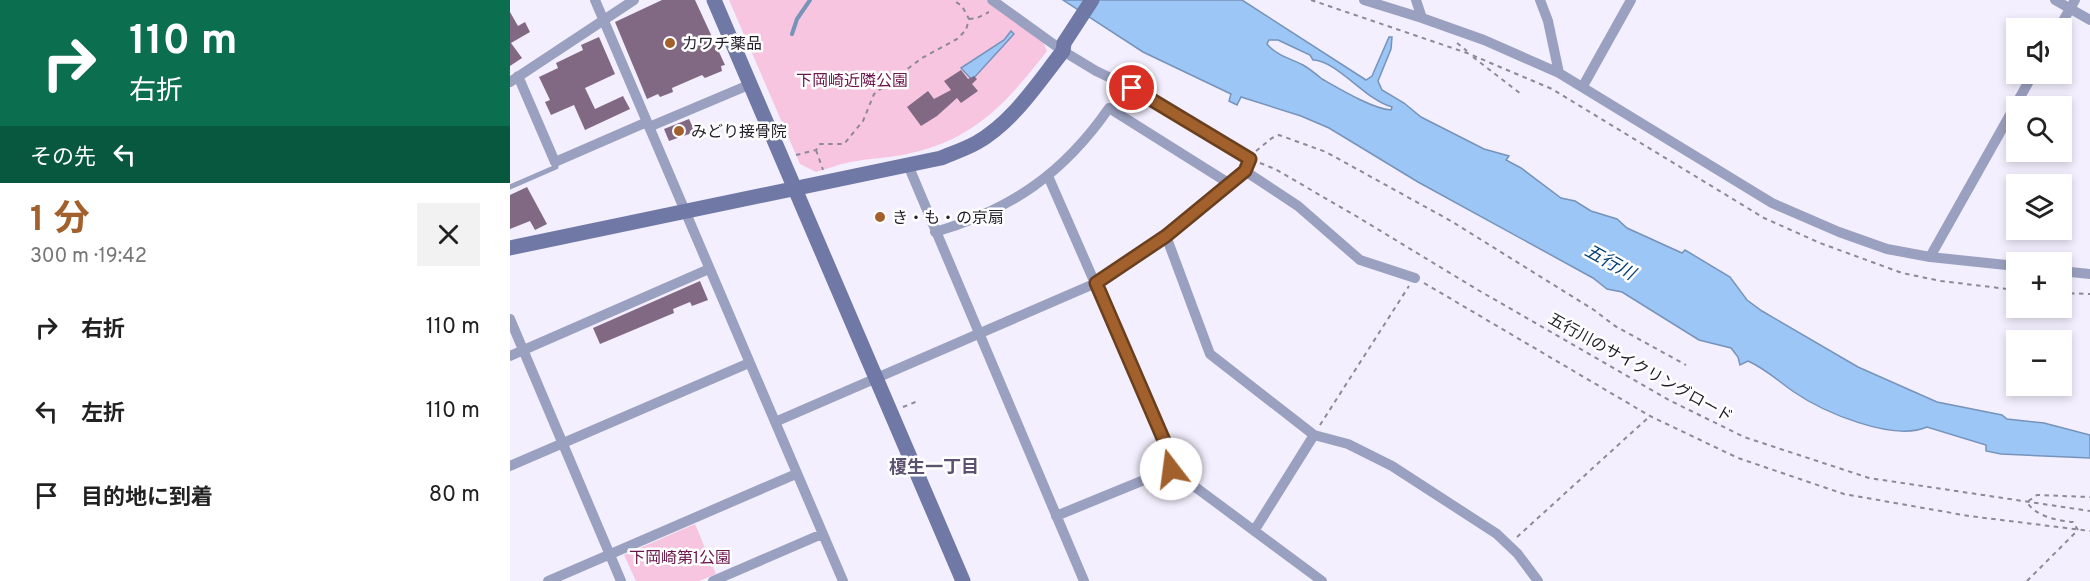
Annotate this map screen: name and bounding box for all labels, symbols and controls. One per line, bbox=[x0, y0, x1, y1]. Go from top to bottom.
text: 110 m bbox=[129, 16, 238, 69]
map controls bbox=[2006, 18, 2072, 396]
button: sound bbox=[2006, 18, 2072, 84]
icon: right bbox=[30, 24, 108, 102]
place label: カワチ薬品 bbox=[682, 35, 762, 55]
marker: カワチ薬品 bbox=[663, 36, 677, 50]
pin bbox=[1106, 62, 1157, 113]
icon: arrive bbox=[1115, 71, 1148, 104]
park label: 下岡崎近隣公園 bbox=[796, 72, 908, 92]
text: 右折 bbox=[129, 75, 183, 109]
button: search bbox=[2006, 96, 2072, 162]
place label: みどり接骨院 bbox=[691, 123, 787, 143]
marker: みどり接骨院 bbox=[672, 124, 686, 138]
icon: left bbox=[108, 138, 141, 171]
text: その先 bbox=[30, 145, 96, 172]
button: layers bbox=[2006, 174, 2072, 240]
text: 1 分 bbox=[30, 198, 89, 244]
button: close bbox=[417, 203, 480, 266]
place label: き・も・の京扇 bbox=[892, 209, 1004, 229]
marker: き・も・の京扇 bbox=[873, 210, 887, 224]
water label: 五行川 bbox=[1580, 240, 1640, 287]
text: 300 m · 19:42 bbox=[30, 244, 147, 270]
button: + bbox=[2006, 252, 2072, 318]
street label: 五行川のサイクリングロード bbox=[1544, 310, 1736, 428]
icon: right bbox=[30, 311, 63, 344]
text: 110 m bbox=[426, 314, 480, 341]
text: 右折 bbox=[81, 317, 125, 344]
button: − bbox=[2006, 330, 2072, 396]
icon: left bbox=[30, 395, 63, 428]
text: 110 m bbox=[426, 398, 480, 425]
text: 左折 bbox=[81, 401, 125, 428]
position arrow bbox=[1139, 437, 1203, 501]
district label: 榎生一丁目 bbox=[889, 457, 979, 480]
icon: arrive bbox=[30, 479, 63, 512]
text: 80 m bbox=[429, 482, 480, 509]
text: 目的地に到着 bbox=[81, 485, 213, 512]
park label: 下岡崎第1公園 bbox=[629, 549, 731, 569]

